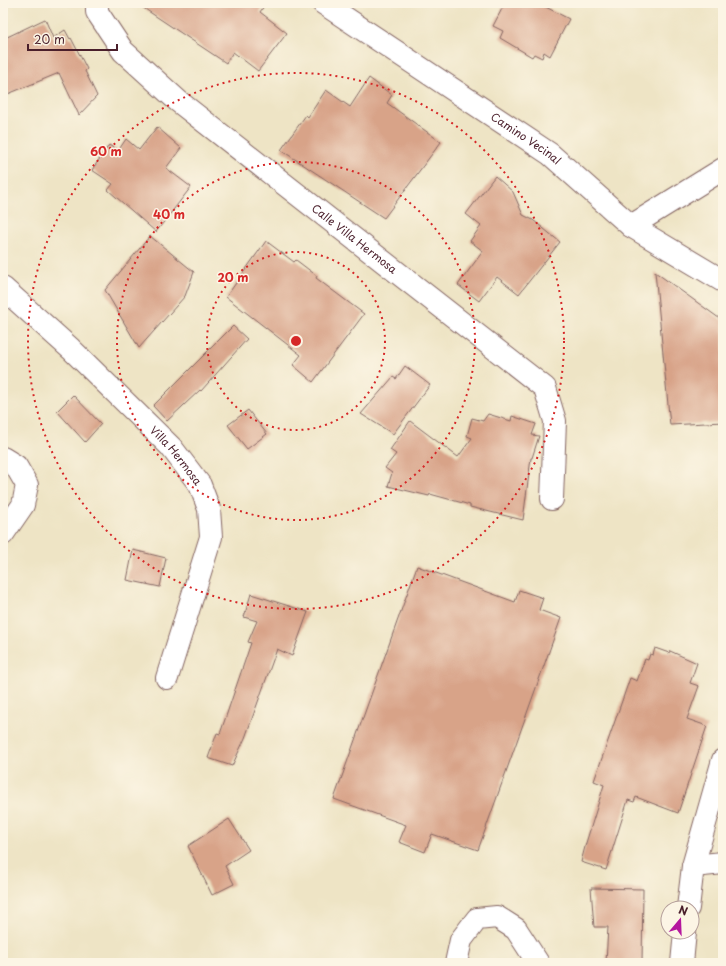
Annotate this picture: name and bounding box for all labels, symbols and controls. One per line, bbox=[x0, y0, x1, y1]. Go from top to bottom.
scale bar bbox=[28, 26, 117, 52]
text: 20 m bbox=[34, 30, 65, 48]
street label: Camino Vecinal bbox=[488, 108, 565, 168]
text: 60 m bbox=[90, 142, 122, 160]
street label: Calle Villa Hermosa bbox=[308, 200, 401, 277]
text: 40 m bbox=[153, 205, 185, 223]
text: 20 m bbox=[217, 268, 249, 286]
centre of rings bbox=[289, 334, 303, 348]
street label: Villa Hermosa bbox=[146, 422, 206, 489]
north arrow bbox=[660, 900, 700, 940]
text: N bbox=[677, 901, 691, 920]

